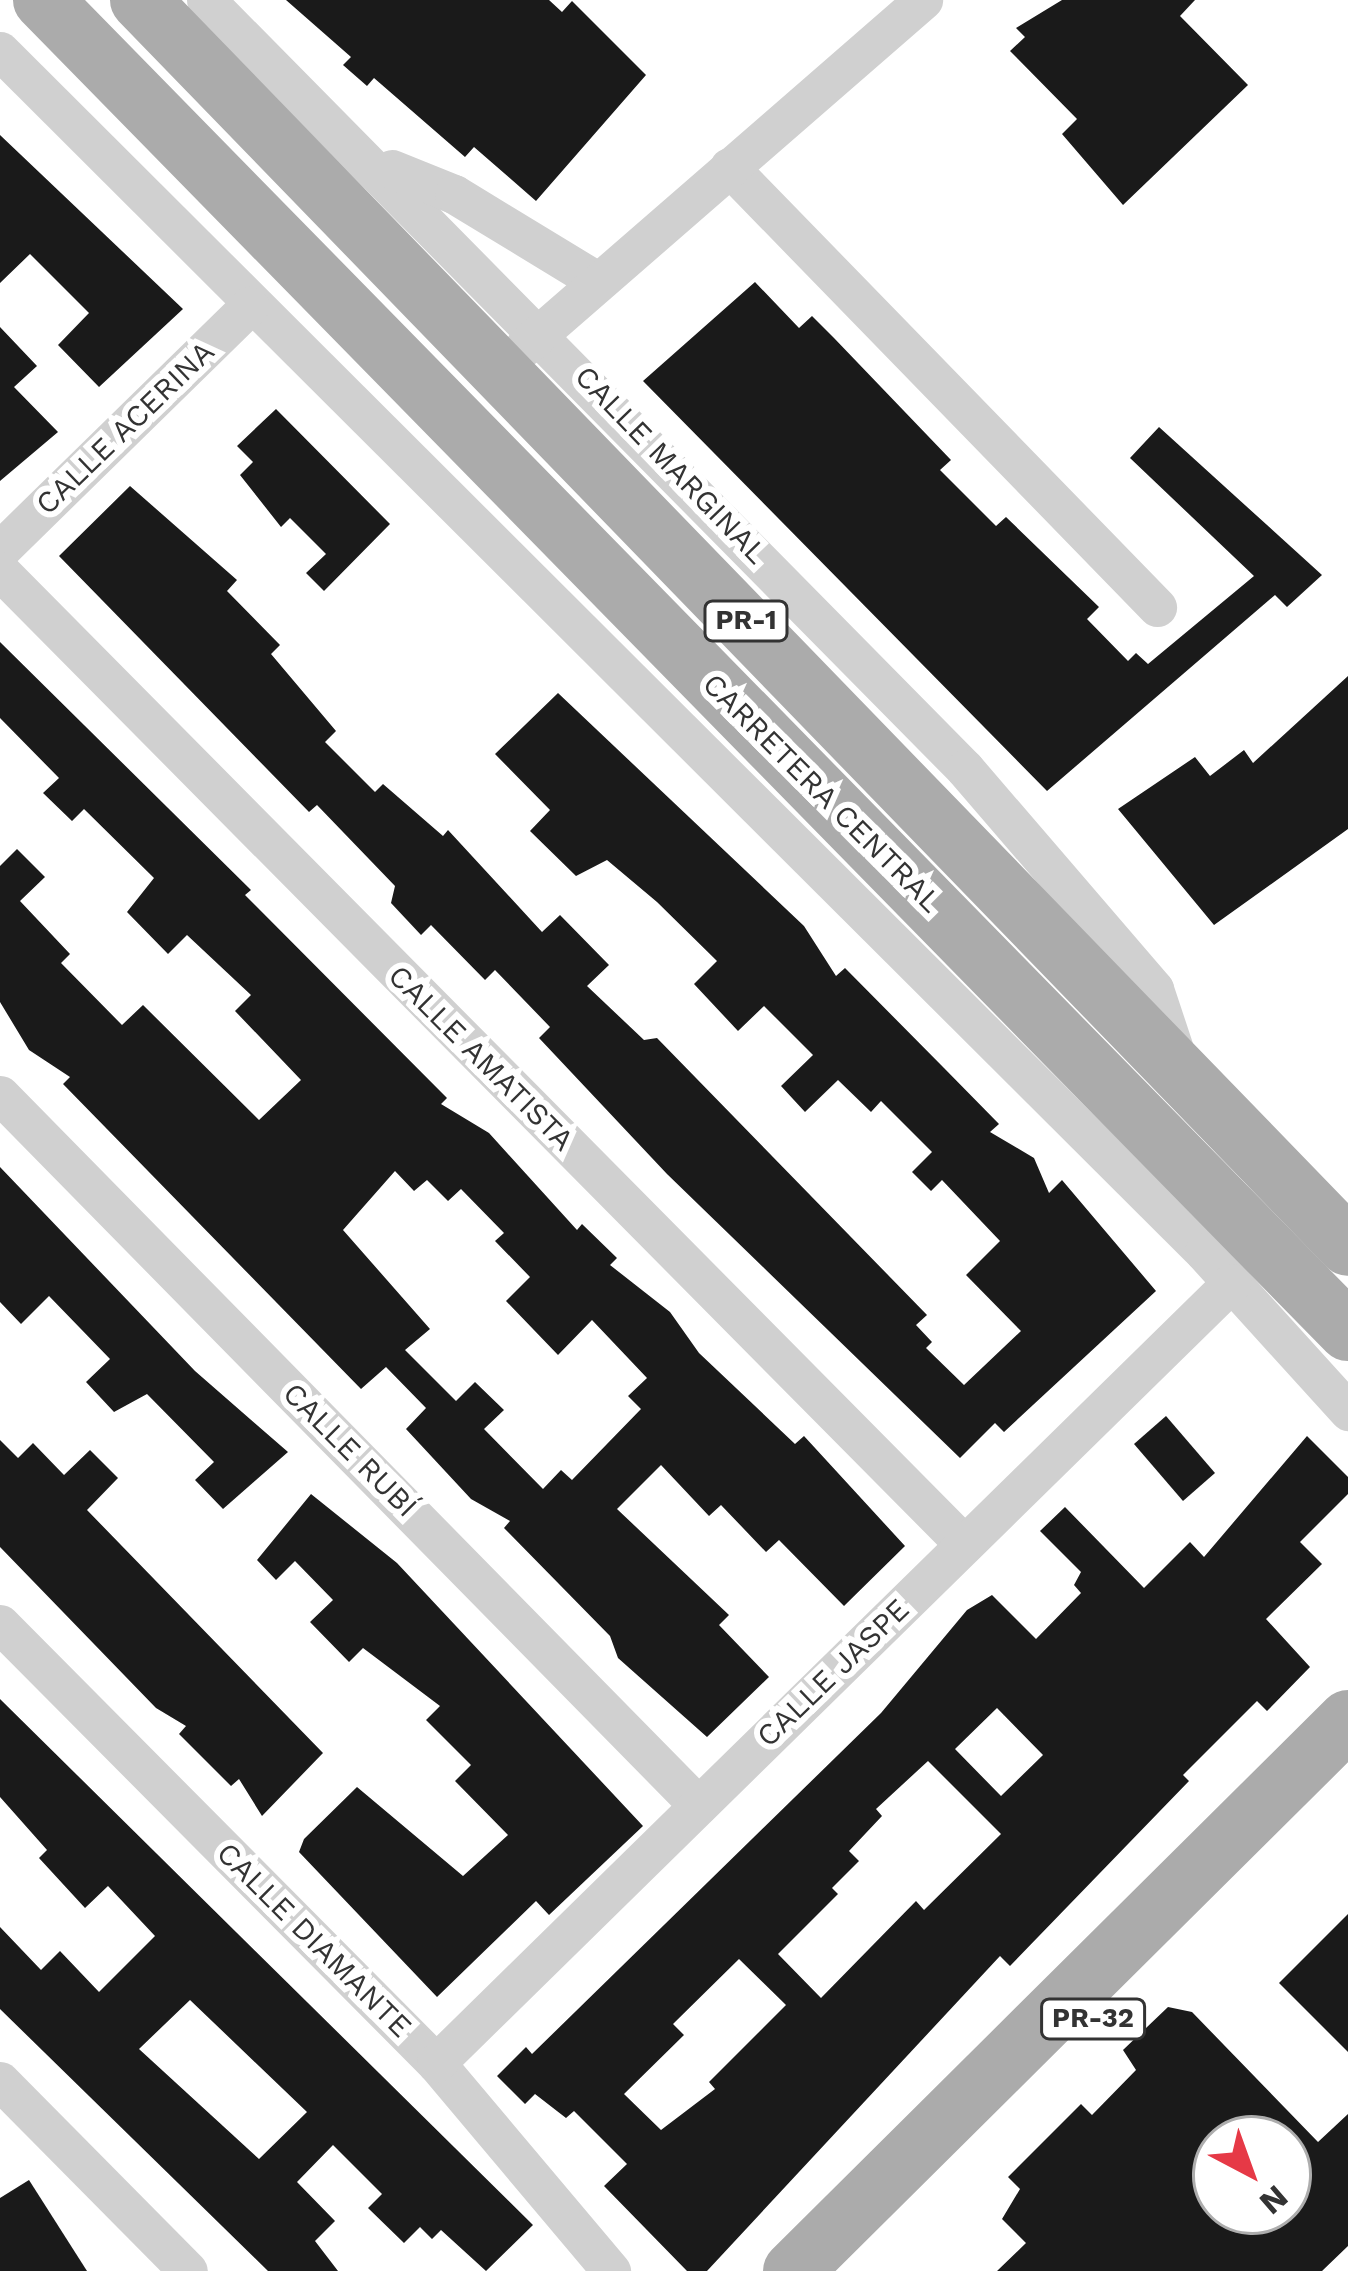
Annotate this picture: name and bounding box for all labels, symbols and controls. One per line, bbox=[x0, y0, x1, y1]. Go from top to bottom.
street label: CALLE ACERINA bbox=[28, 333, 222, 523]
street label: CALLE MARGINAL bbox=[567, 359, 775, 571]
road number: PR-1 bbox=[701, 600, 791, 642]
street label: CARRETERA CENTRAL bbox=[695, 666, 949, 920]
street label: CALLE AMATISTA bbox=[380, 957, 582, 1159]
street label: CALLE RUBÍ bbox=[275, 1375, 425, 1525]
street label: CALLE JASPE bbox=[749, 1591, 917, 1755]
street label: CALLE DIAMANTE bbox=[209, 1835, 419, 2045]
road number: PR-32 bbox=[1039, 1998, 1147, 2040]
north arrow bbox=[1192, 2115, 1312, 2235]
text: N bbox=[1252, 2178, 1296, 2223]

